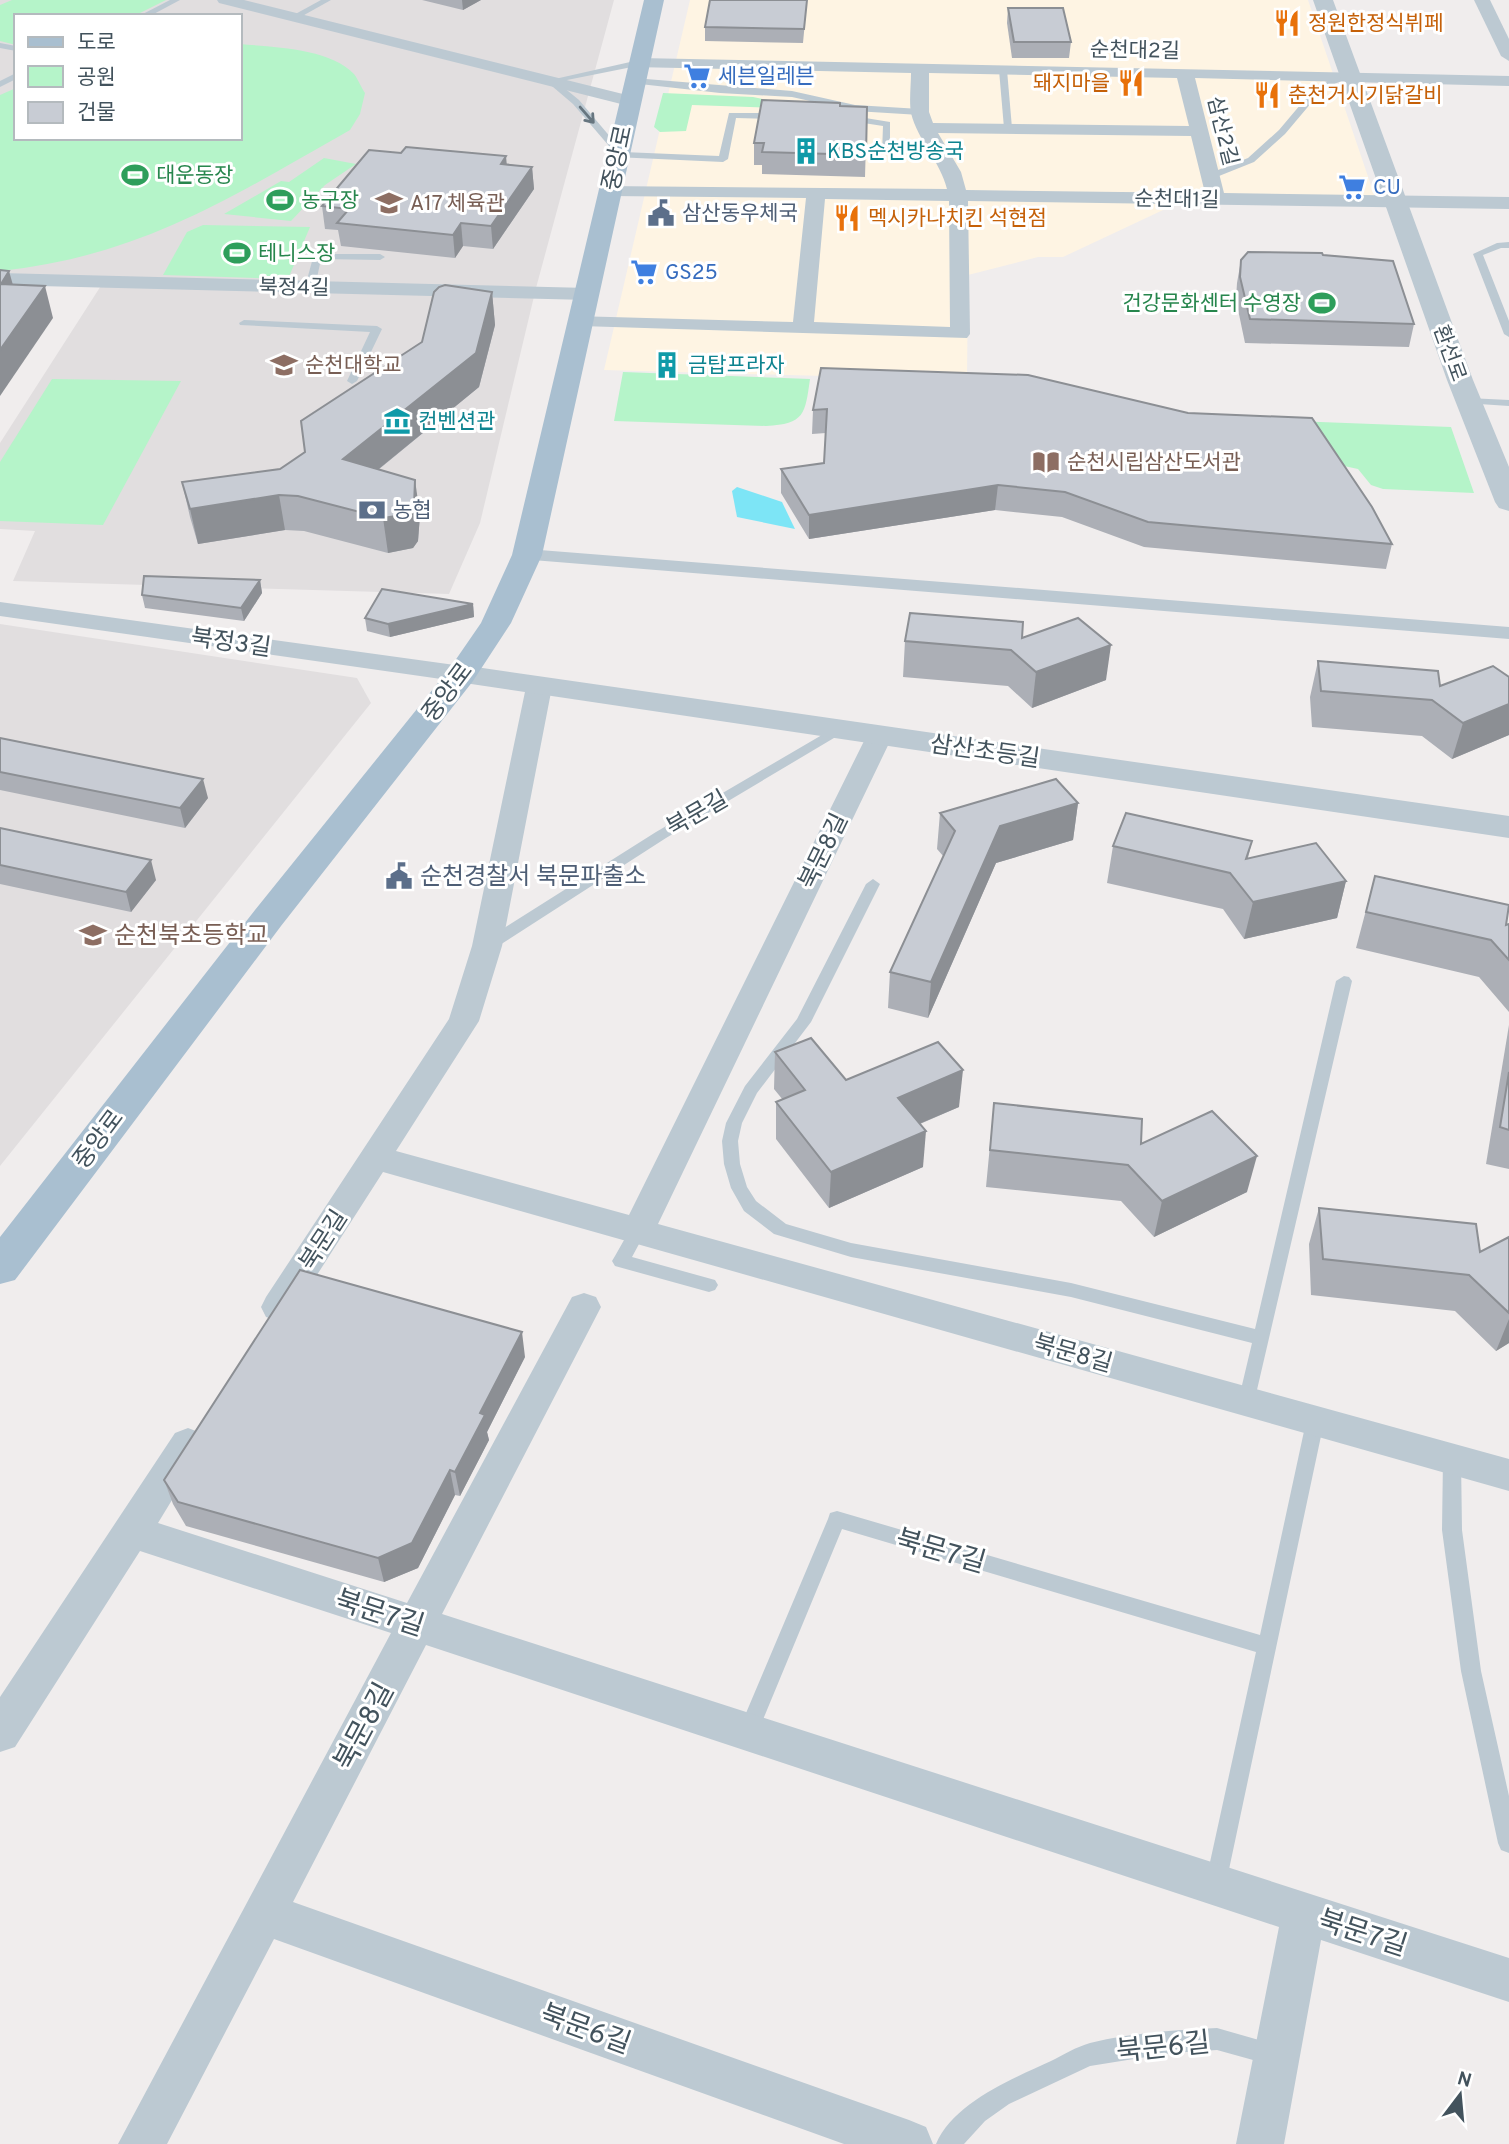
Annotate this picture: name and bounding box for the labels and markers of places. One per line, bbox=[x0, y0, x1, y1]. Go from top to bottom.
restaurant icon: 정원한정식뷔페 bbox=[1272, 8, 1302, 38]
place label: 정원한정식뷔페 bbox=[1308, 11, 1443, 38]
supermarket icon: 세븐일레븐 bbox=[682, 61, 712, 91]
place label: 세븐일레븐 bbox=[718, 64, 815, 91]
restaurant icon: 돼지마을 bbox=[1116, 68, 1146, 98]
place label: 돼지마을 bbox=[1033, 71, 1110, 98]
restaurant icon: 춘천거시기닭갈비 bbox=[1252, 80, 1282, 110]
place label: 춘천거시기닭갈비 bbox=[1288, 83, 1443, 110]
building icon: KBS순천방송국 bbox=[791, 136, 821, 166]
place label: KBS순천방송국 bbox=[827, 139, 964, 166]
sports icon: 대운동장 bbox=[120, 160, 150, 190]
place label: 대운동장 bbox=[156, 163, 233, 190]
supermarket icon: CU bbox=[1337, 172, 1367, 202]
place label: CU bbox=[1373, 175, 1401, 202]
sports icon: 농구장 bbox=[265, 185, 295, 215]
place label: 농구장 bbox=[301, 188, 359, 215]
school or university icon: A17 체육관 bbox=[374, 188, 404, 218]
place label: A17 체육관 bbox=[410, 191, 505, 218]
public building icon: 삼산동우체국 bbox=[646, 198, 676, 228]
place label: 삼산동우체국 bbox=[682, 201, 798, 228]
restaurant icon: 멕시카나치킨 석현점 bbox=[832, 203, 862, 233]
place label: 멕시카나치킨 석현점 bbox=[868, 206, 1047, 233]
sports icon: 테니스장 bbox=[222, 238, 252, 268]
place label: 테니스장 bbox=[258, 241, 335, 268]
supermarket icon: GS25 bbox=[629, 257, 659, 287]
place label: GS25 bbox=[665, 260, 718, 287]
sports icon: 건강문화센터 수영장 bbox=[1307, 288, 1337, 318]
place label: 건강문화센터 수영장 bbox=[1122, 291, 1301, 318]
school or university icon: 순천대학교 bbox=[269, 350, 299, 380]
building icon: 금탑프라자 bbox=[652, 350, 682, 380]
place label: 순천대학교 bbox=[305, 353, 402, 380]
place label: 금탑프라자 bbox=[688, 353, 785, 380]
museum icon: 컨벤션관 bbox=[382, 406, 412, 436]
place label: 컨벤션관 bbox=[418, 409, 495, 436]
library icon: 순천시립삼산도서관 bbox=[1031, 447, 1061, 477]
place label: 순천시립삼산도서관 bbox=[1067, 450, 1241, 477]
bank icon: 농협 bbox=[357, 495, 387, 525]
place label: 농협 bbox=[393, 498, 432, 525]
public building icon: 순천경찰서 북문파출소 bbox=[384, 861, 414, 891]
place label: 순천경찰서 북문파출소 bbox=[420, 863, 646, 893]
school or university icon: 순천북초등학교 bbox=[78, 920, 108, 950]
place label: 순천북초등학교 bbox=[114, 922, 269, 952]

